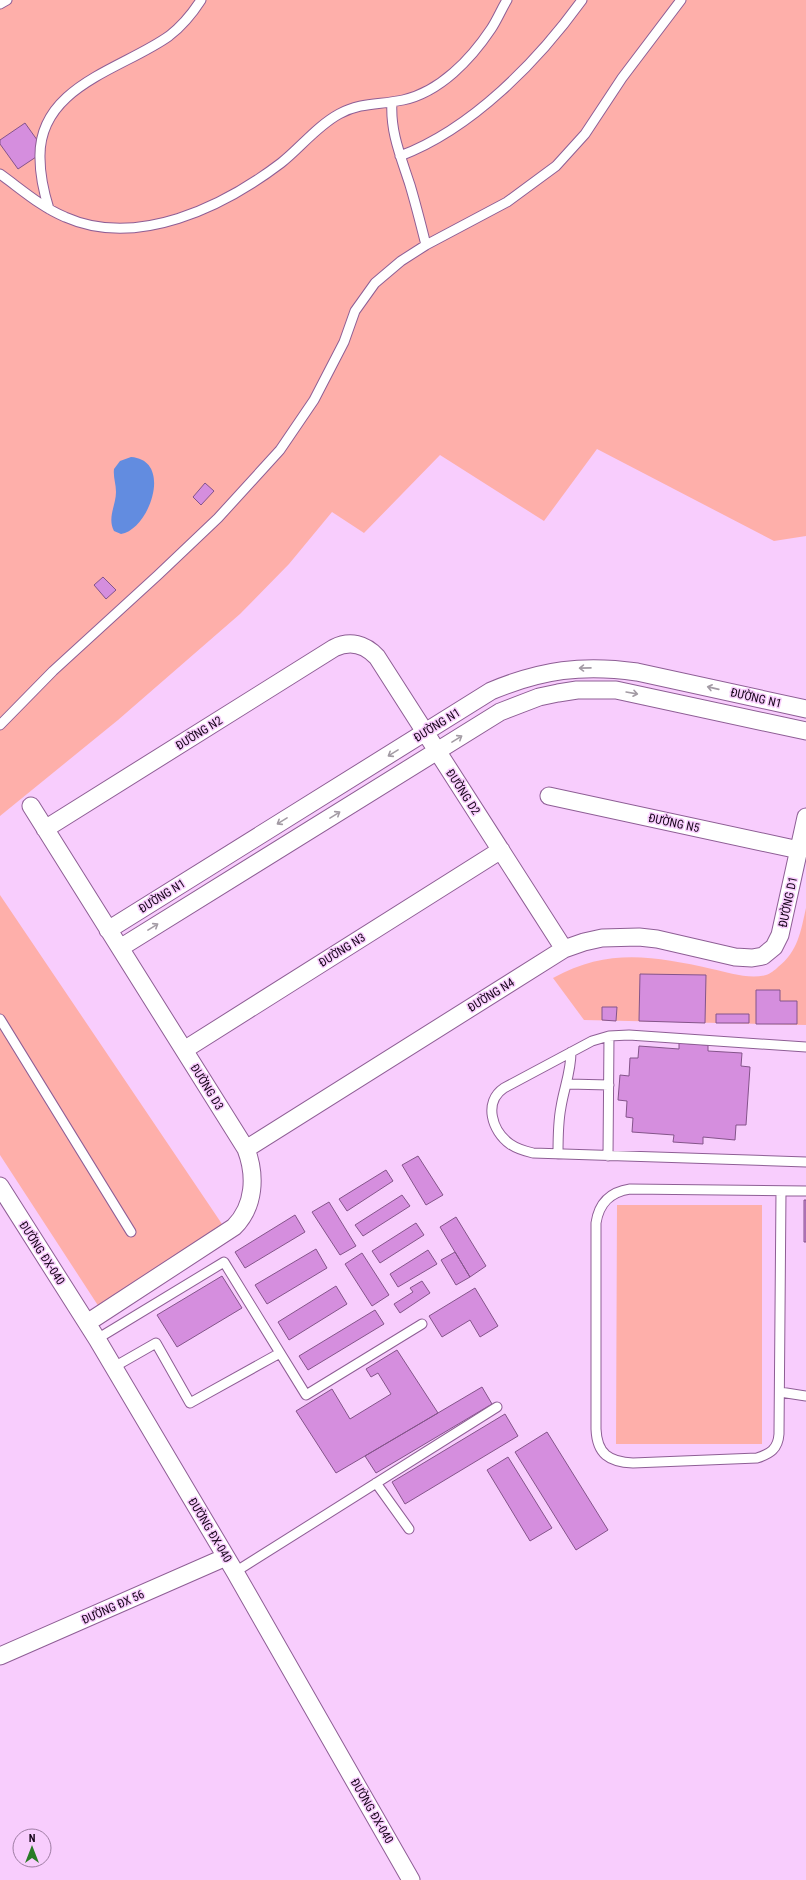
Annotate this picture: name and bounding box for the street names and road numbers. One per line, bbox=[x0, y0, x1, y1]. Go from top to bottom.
street label: ĐƯỜNG N1 bbox=[729, 684, 783, 711]
street label: ĐƯỜNG N1 bbox=[411, 704, 463, 745]
street label: ĐƯỜNG N2 bbox=[173, 712, 225, 753]
street label: ĐƯỜNG D2 bbox=[443, 766, 484, 817]
street label: ĐƯỜNG N5 bbox=[647, 810, 701, 835]
street label: ĐƯỜNG N1 bbox=[136, 875, 188, 916]
street label: ĐƯỜNG D1 bbox=[775, 875, 800, 929]
street label: ĐƯỜNG N3 bbox=[316, 929, 368, 970]
street label: ĐƯỜNG N4 bbox=[465, 974, 517, 1015]
street label: ĐƯỜNG D3 bbox=[187, 1061, 227, 1113]
street label: ĐƯỜNG ĐX-040 bbox=[16, 1218, 69, 1287]
street label: ĐƯỜNG ĐX-040 bbox=[185, 1495, 236, 1565]
street label: ĐƯỜNG ĐX 56 bbox=[79, 1586, 146, 1627]
street label: ĐƯỜNG ĐX-040 bbox=[348, 1776, 397, 1846]

